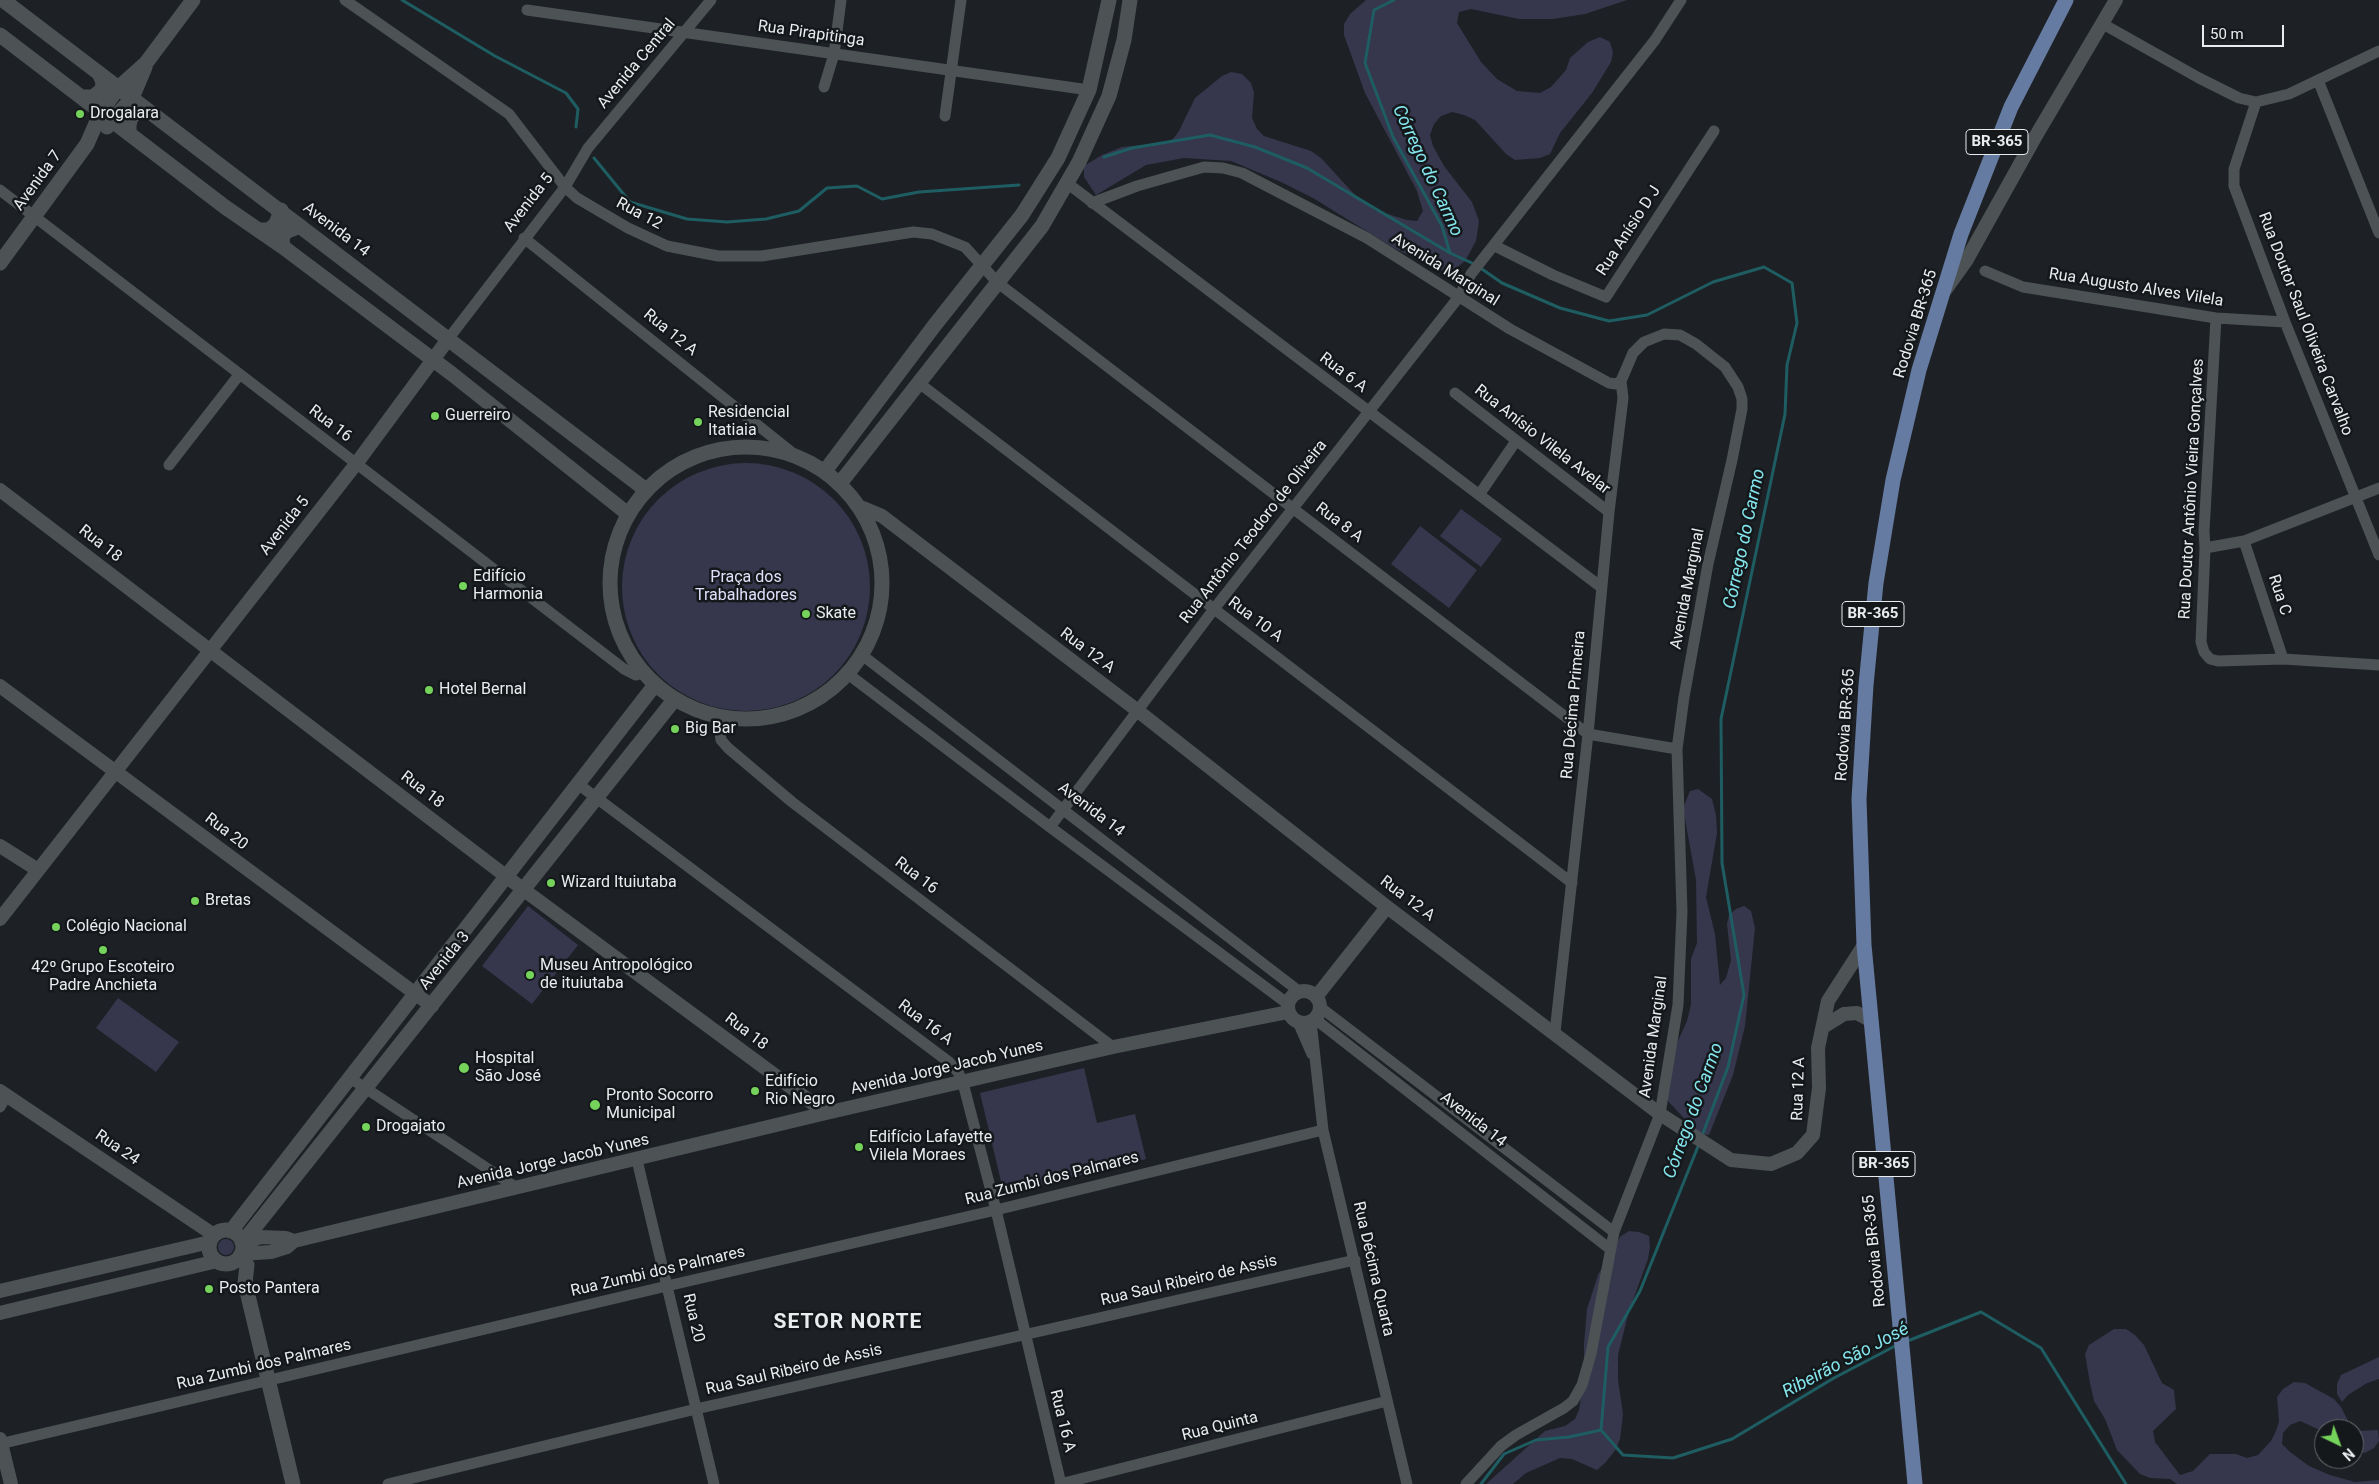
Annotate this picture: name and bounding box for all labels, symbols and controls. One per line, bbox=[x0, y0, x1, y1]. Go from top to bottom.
street label: Avenida Central bbox=[594, 15, 680, 113]
scale bar bbox=[2204, 15, 2286, 47]
street label: Rua Pirapitinga bbox=[756, 17, 866, 51]
text: 50 m bbox=[2210, 25, 2244, 43]
water label: Córrego do Carmo bbox=[1387, 102, 1467, 240]
place label: Drogalara bbox=[90, 104, 159, 124]
marker: Drogalara bbox=[74, 108, 86, 120]
road number: BR-365 bbox=[1966, 130, 2028, 154]
street label: Avenida 7 bbox=[10, 147, 66, 215]
street label: Avenida 5 bbox=[500, 170, 558, 236]
street label: Rua Anísio D J bbox=[1593, 183, 1665, 279]
street label: Rua 12 bbox=[613, 194, 665, 234]
street label: Avenida 14 bbox=[299, 199, 373, 261]
street label: Rua Doutor Saul Oliveira Carvalho bbox=[2253, 210, 2357, 438]
street label: Avenida Marginal bbox=[1388, 229, 1502, 311]
street label: Rua Augusto Alves Vilela bbox=[2047, 265, 2225, 311]
street label: Rodovia BR-365 bbox=[1890, 267, 1942, 381]
street label: Rua 12 A bbox=[639, 305, 701, 361]
street label: Rua 6 A bbox=[1315, 349, 1371, 397]
street label: Rua Doutor Antônio Vieira Gonçalves bbox=[2176, 358, 2208, 620]
street label: Rua Anísio Vilela Avelar bbox=[1470, 381, 1614, 499]
street label: Rua 16 bbox=[305, 401, 355, 447]
place label: Residencial Itatiaia bbox=[708, 403, 790, 441]
place label: Guerreiro bbox=[445, 406, 511, 426]
marker: Guerreiro bbox=[429, 410, 441, 422]
marker: Residencial Itatiaia bbox=[692, 416, 704, 428]
street label: Rua Antônio Teodoro de Oliveira bbox=[1176, 436, 1332, 628]
water label: Córrego do Carmo bbox=[1720, 467, 1770, 611]
street label: Avenida 5 bbox=[256, 493, 314, 559]
street label: Rua 8 A bbox=[1311, 499, 1367, 547]
street label: Rua 18 bbox=[75, 521, 125, 567]
street label: Avenida Marginal bbox=[1667, 527, 1709, 651]
place label: Edifício Harmonia bbox=[473, 567, 543, 605]
park label: Praça dos Trabalhadores bbox=[695, 568, 797, 606]
street label: Rua C bbox=[2263, 572, 2295, 618]
marker: Edifício Harmonia bbox=[457, 580, 469, 592]
street label: Rua 10 A bbox=[1224, 593, 1286, 647]
road number: BR-365 bbox=[1842, 602, 1904, 626]
place label: Skate bbox=[816, 604, 856, 624]
marker: Skate bbox=[800, 608, 812, 620]
street label: Rua 12 A bbox=[1056, 624, 1118, 678]
street label: Rua Décima Primeira bbox=[1558, 630, 1590, 780]
street label: Rodovia BR-365 bbox=[1832, 668, 1860, 782]
place label: Hotel Bernal bbox=[439, 680, 526, 700]
marker: Hotel Bernal bbox=[423, 684, 435, 696]
place label: Big Bar bbox=[685, 719, 736, 739]
marker: Big Bar bbox=[669, 723, 681, 735]
street label: Rua 18 bbox=[397, 767, 447, 813]
street label: Avenida 14 bbox=[1054, 779, 1128, 841]
street label: Rua 20 bbox=[201, 809, 251, 855]
street label: Rua 16 bbox=[891, 853, 941, 899]
street label: Rua 12 A bbox=[1376, 872, 1438, 926]
place label: Wizard Ituiutaba bbox=[561, 873, 677, 893]
marker: Wizard Ituiutaba bbox=[545, 877, 557, 889]
place label: Bretas bbox=[205, 891, 251, 911]
marker: Bretas bbox=[189, 895, 201, 907]
place label: Colégio Nacional bbox=[66, 917, 187, 937]
marker: Colégio Nacional bbox=[50, 921, 62, 933]
street label: Avenida 3 bbox=[416, 928, 474, 994]
marker: 42º Grupo Escoteiro Padre Anchieta bbox=[97, 944, 109, 956]
place label: Museu Antropológico de ituiutaba bbox=[540, 956, 693, 994]
place label: 42º Grupo Escoteiro Padre Anchieta bbox=[31, 958, 175, 996]
marker: Museu Antropológico de ituiutaba bbox=[524, 969, 536, 981]
street label: Avenida Marginal bbox=[1636, 975, 1672, 1099]
street label: Rua 16 A bbox=[894, 996, 956, 1050]
street label: Rua 18 bbox=[721, 1009, 771, 1055]
street label: Avenida Jorge Jacob Yunes bbox=[849, 1036, 1045, 1100]
water label: Córrego do Carmo bbox=[1659, 1040, 1729, 1182]
place label: Hospital São José bbox=[475, 1049, 541, 1087]
street label: Rua 12 A bbox=[1788, 1057, 1810, 1121]
marker: Hospital São José bbox=[457, 1061, 471, 1075]
place label: Edifício Rio Negro bbox=[765, 1072, 835, 1110]
marker: Edifício Rio Negro bbox=[749, 1085, 761, 1097]
place label: Pronto Socorro Municipal bbox=[606, 1086, 713, 1124]
street label: Avenida 14 bbox=[1436, 1088, 1510, 1152]
marker: Pronto Socorro Municipal bbox=[588, 1098, 602, 1112]
place label: Drogajato bbox=[376, 1117, 445, 1137]
marker: Drogajato bbox=[360, 1121, 372, 1133]
street label: Rua 24 bbox=[91, 1126, 143, 1170]
place label: Edifício Lafayette Vilela Moraes bbox=[869, 1128, 992, 1166]
street label: Avenida Jorge Jacob Yunes bbox=[455, 1130, 651, 1194]
marker: Edifício Lafayette Vilela Moraes bbox=[853, 1141, 865, 1153]
street label: Rua Zumbi dos Palmares bbox=[963, 1148, 1141, 1210]
road number: BR-365 bbox=[1853, 1152, 1915, 1176]
street label: Rodovia BR-365 bbox=[1860, 1194, 1890, 1308]
street label: Rua Décima Quarta bbox=[1348, 1200, 1398, 1338]
street label: Rua Zumbi dos Palmares bbox=[569, 1243, 747, 1301]
street label: Rua Saul Ribeiro de Assis bbox=[1099, 1251, 1279, 1311]
place label: Posto Pantera bbox=[219, 1279, 320, 1299]
marker: Posto Pantera bbox=[203, 1283, 215, 1295]
street label: Rua 20 bbox=[678, 1292, 708, 1344]
district label: SETOR NORTE bbox=[772, 1310, 924, 1336]
water label: Ribeirão São José bbox=[1779, 1319, 1913, 1403]
street label: Rua Zumbi dos Palmares bbox=[175, 1336, 353, 1394]
street label: Rua Saul Ribeiro de Assis bbox=[704, 1340, 884, 1400]
street label: Rua 16 A bbox=[1045, 1388, 1079, 1454]
street label: Rua Quinta bbox=[1180, 1408, 1260, 1446]
north arrow bbox=[2314, 1419, 2364, 1469]
text: N bbox=[2339, 1445, 2357, 1464]

